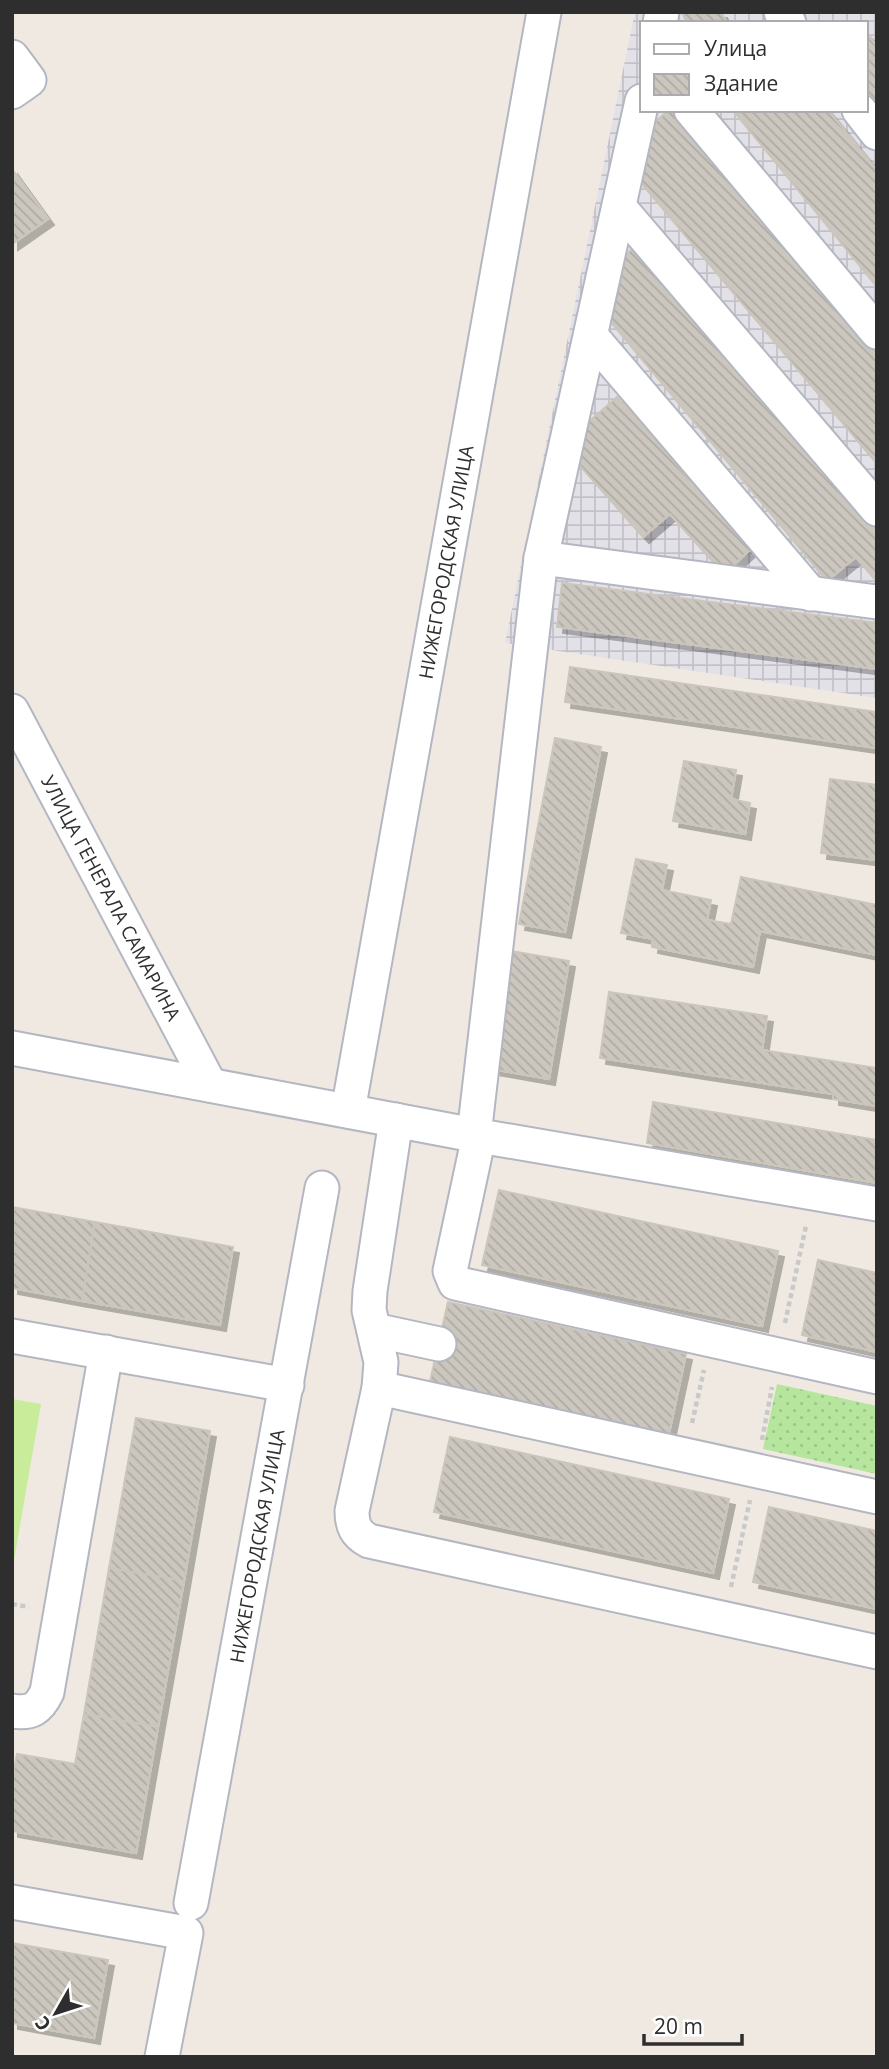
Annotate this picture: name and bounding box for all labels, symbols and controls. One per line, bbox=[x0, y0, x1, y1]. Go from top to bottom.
legend bbox=[640, 21, 868, 112]
text: Улица bbox=[704, 34, 767, 62]
text: Здание bbox=[704, 69, 778, 97]
street label: НИЖЕГОРОДСКАЯ УЛИЦА bbox=[413, 443, 479, 681]
street label: УЛИЦА ГЕНЕРАЛА САМАРИНА bbox=[35, 771, 187, 1025]
street label: НИЖЕГОРОДСКАЯ УЛИЦА bbox=[224, 1427, 290, 1665]
north arrow bbox=[21, 1978, 91, 2048]
scale bar bbox=[644, 2002, 742, 2046]
text: С bbox=[29, 2011, 57, 2037]
text: 20 m bbox=[654, 2012, 703, 2040]

